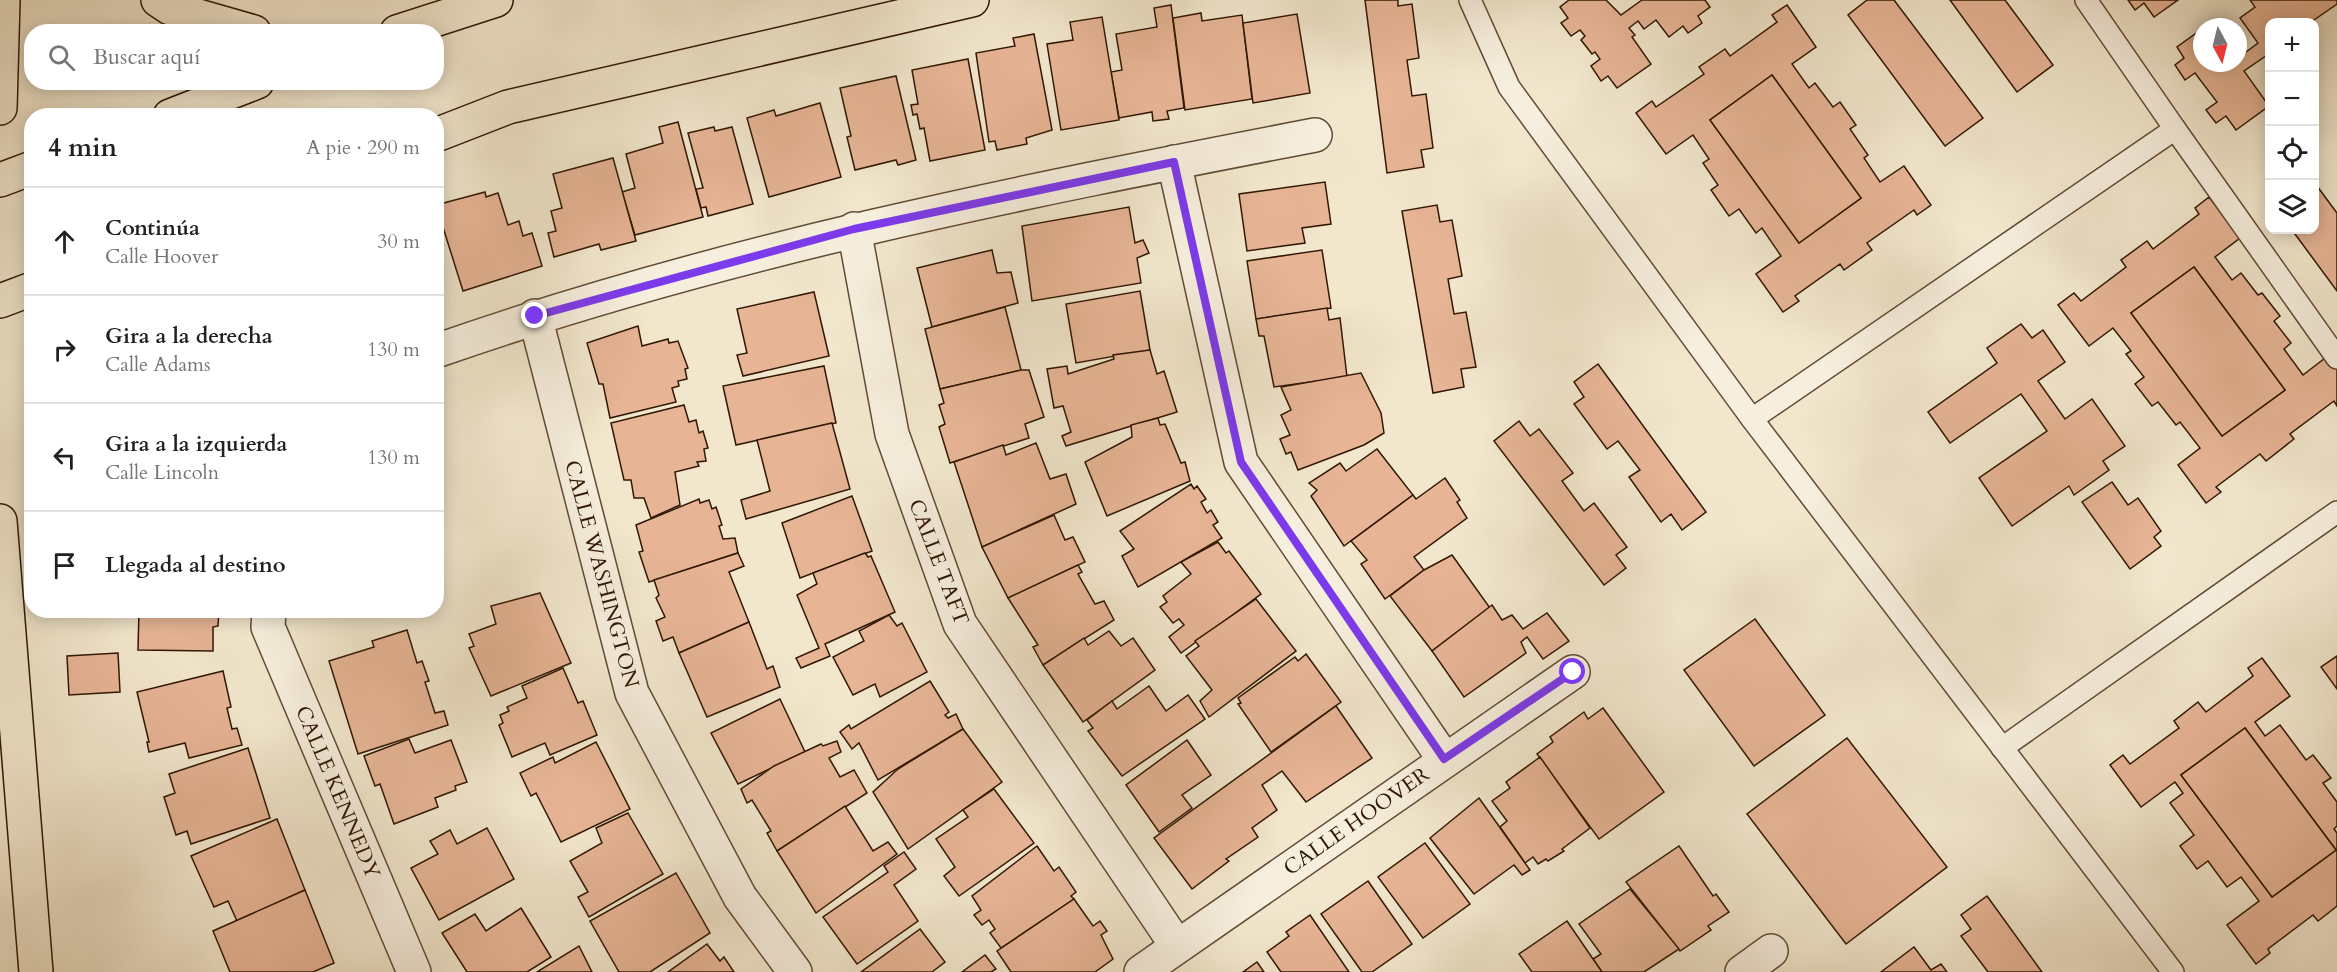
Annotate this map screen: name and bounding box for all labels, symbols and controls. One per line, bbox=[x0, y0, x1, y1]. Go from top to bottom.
north arrow bbox=[2193, 18, 2247, 72]
map controls bbox=[2265, 18, 2319, 234]
button: + bbox=[2265, 18, 2319, 72]
search box bbox=[24, 24, 444, 90]
icon: search bbox=[45, 41, 78, 74]
text: Buscar aquí bbox=[93, 42, 200, 72]
button: − bbox=[2265, 72, 2319, 126]
button: locate bbox=[2265, 126, 2319, 180]
text: 4 min bbox=[48, 130, 117, 165]
text: A pie · 290 m bbox=[306, 134, 420, 161]
button: layers bbox=[2265, 180, 2319, 234]
text: Continúa bbox=[105, 213, 200, 243]
icon: ahead bbox=[48, 225, 81, 258]
text: 30 m bbox=[377, 228, 420, 255]
text: Calle Hoover bbox=[105, 243, 218, 270]
route end bbox=[521, 302, 547, 328]
text: Gira a la derecha bbox=[105, 321, 273, 351]
icon: right bbox=[48, 333, 81, 366]
text: 130 m bbox=[367, 336, 420, 363]
text: Calle Adams bbox=[105, 351, 211, 378]
text: Gira a la izquierda bbox=[105, 429, 288, 459]
icon: left bbox=[48, 441, 81, 474]
text: 130 m bbox=[367, 444, 420, 471]
street label: CALLE WASHINGTON bbox=[557, 457, 646, 691]
text: Calle Lincoln bbox=[105, 459, 219, 486]
street label: CALLE TAFT bbox=[901, 495, 976, 629]
icon: arrive bbox=[48, 549, 81, 582]
text: Llegada al destino bbox=[105, 550, 286, 580]
route start bbox=[1559, 658, 1585, 684]
street label: CALLE KENNEDY bbox=[288, 701, 387, 883]
street label: CALLE HOOVER bbox=[1278, 760, 1435, 883]

